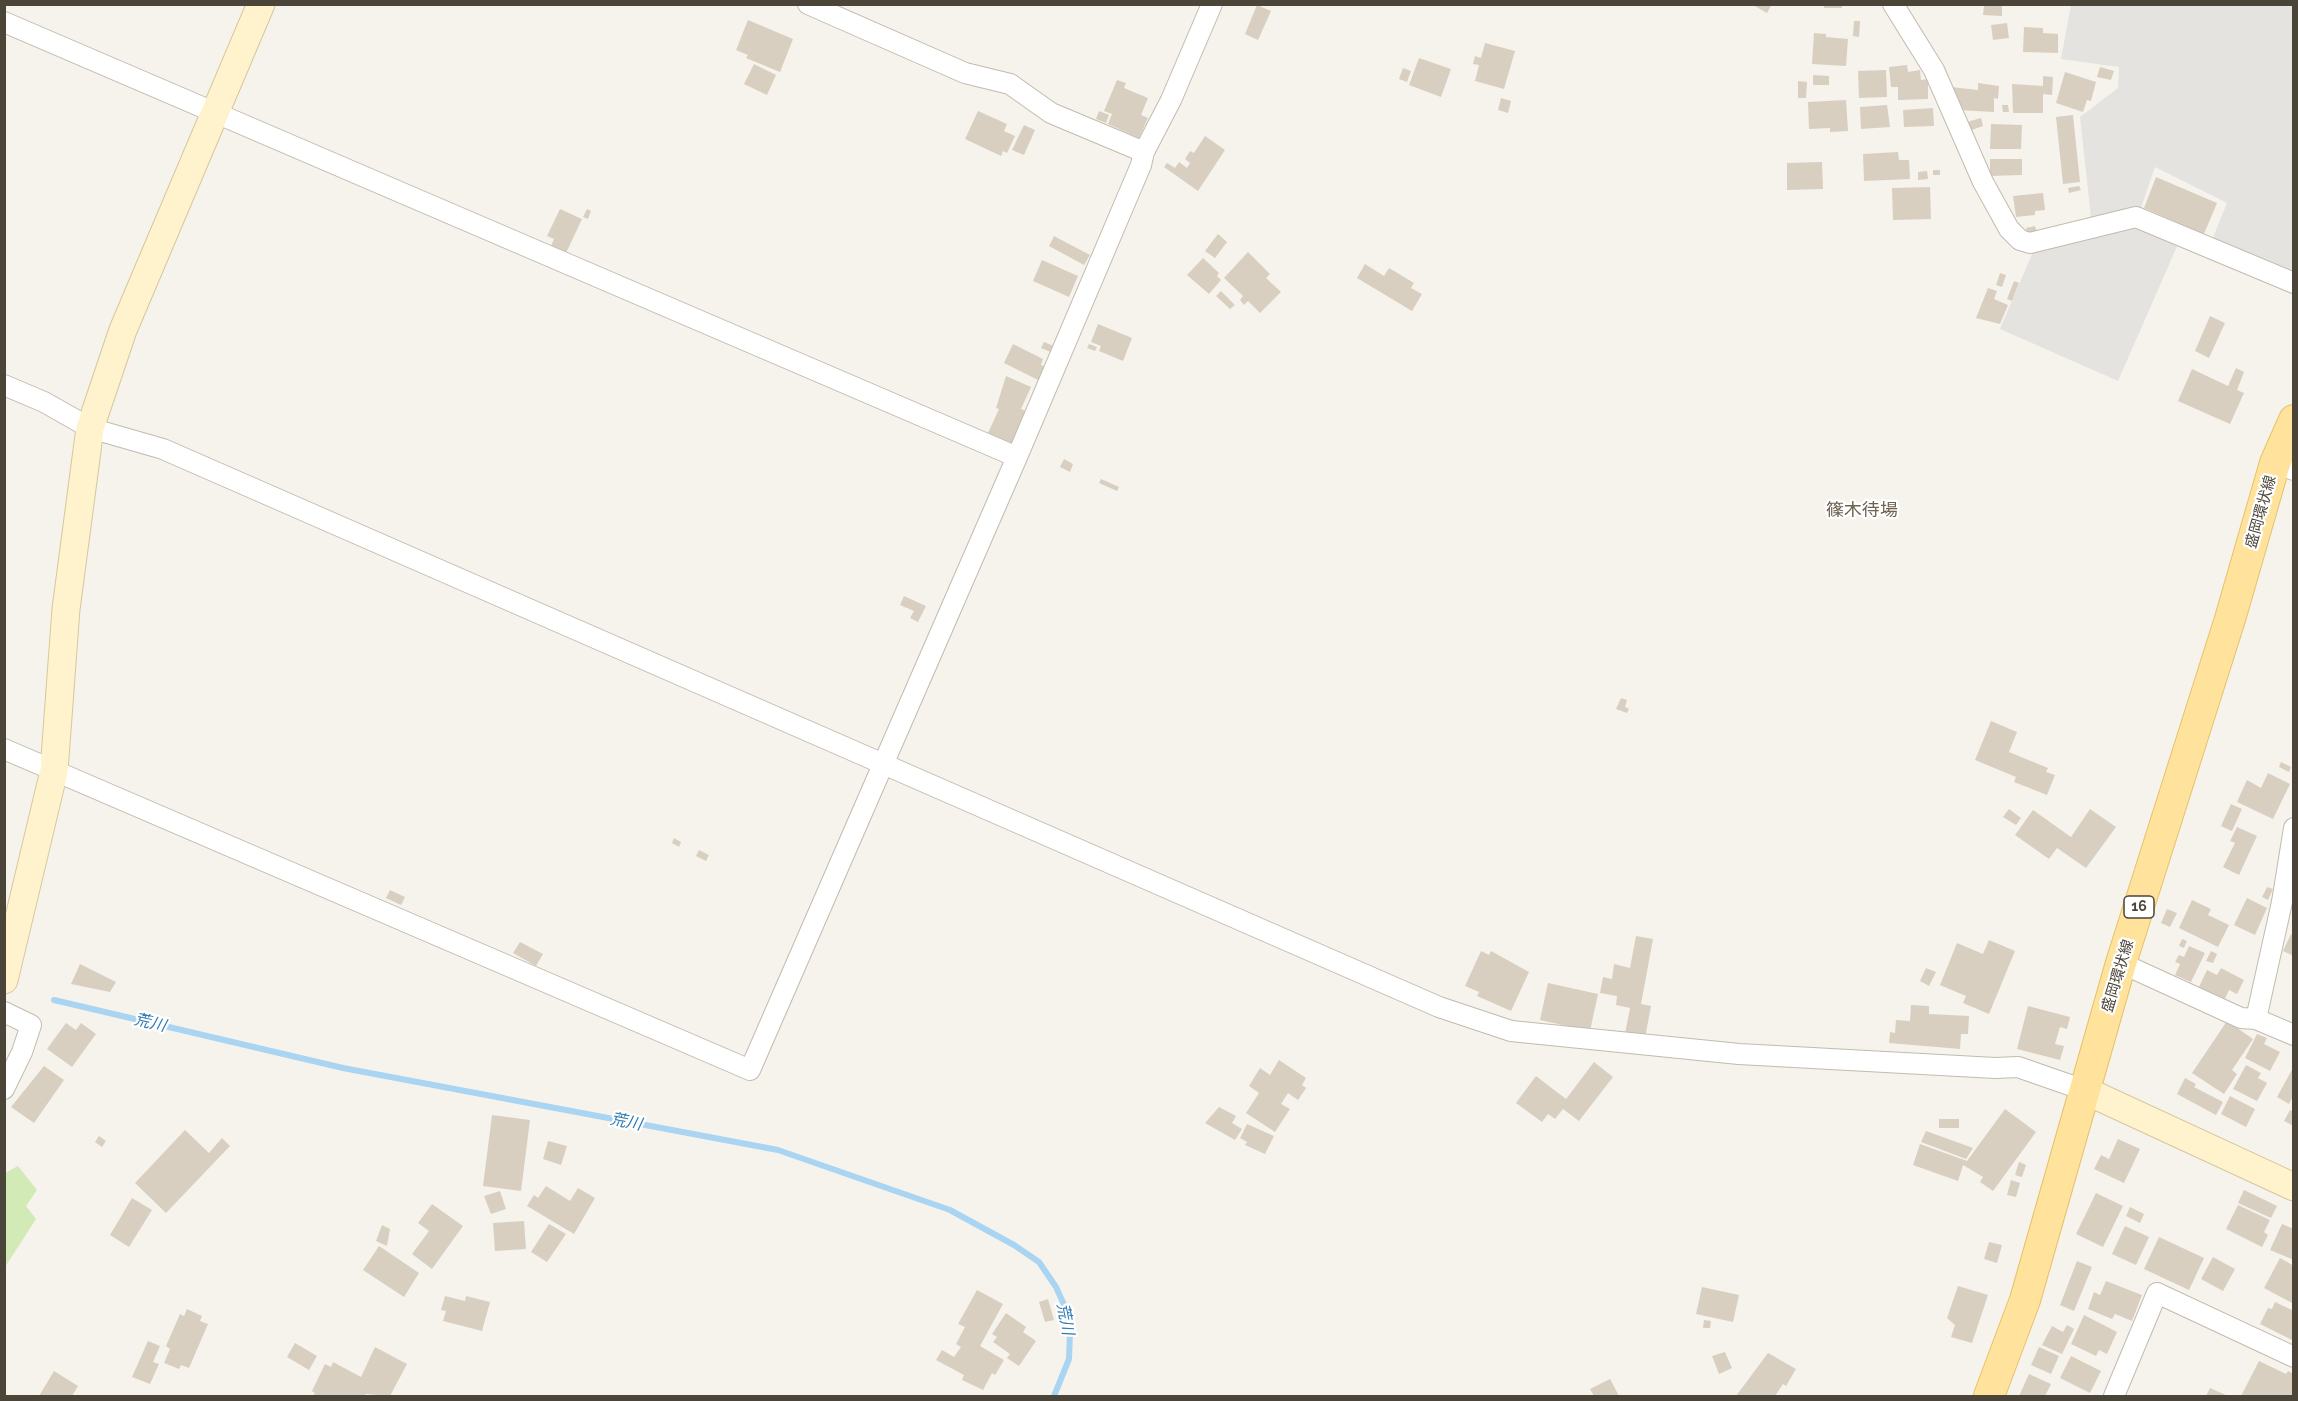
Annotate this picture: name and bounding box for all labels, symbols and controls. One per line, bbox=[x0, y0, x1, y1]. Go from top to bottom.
street label: 盛岡環状線 bbox=[2242, 473, 2280, 551]
district label: 篠木待場 bbox=[1826, 500, 1898, 522]
road number: 16 bbox=[2124, 896, 2154, 918]
street label: 盛岡環状線 bbox=[2098, 938, 2138, 1014]
water label: 荒川 bbox=[132, 1010, 168, 1036]
water label: 荒川 bbox=[608, 1110, 644, 1134]
water label: 荒川 bbox=[1053, 1301, 1077, 1337]

